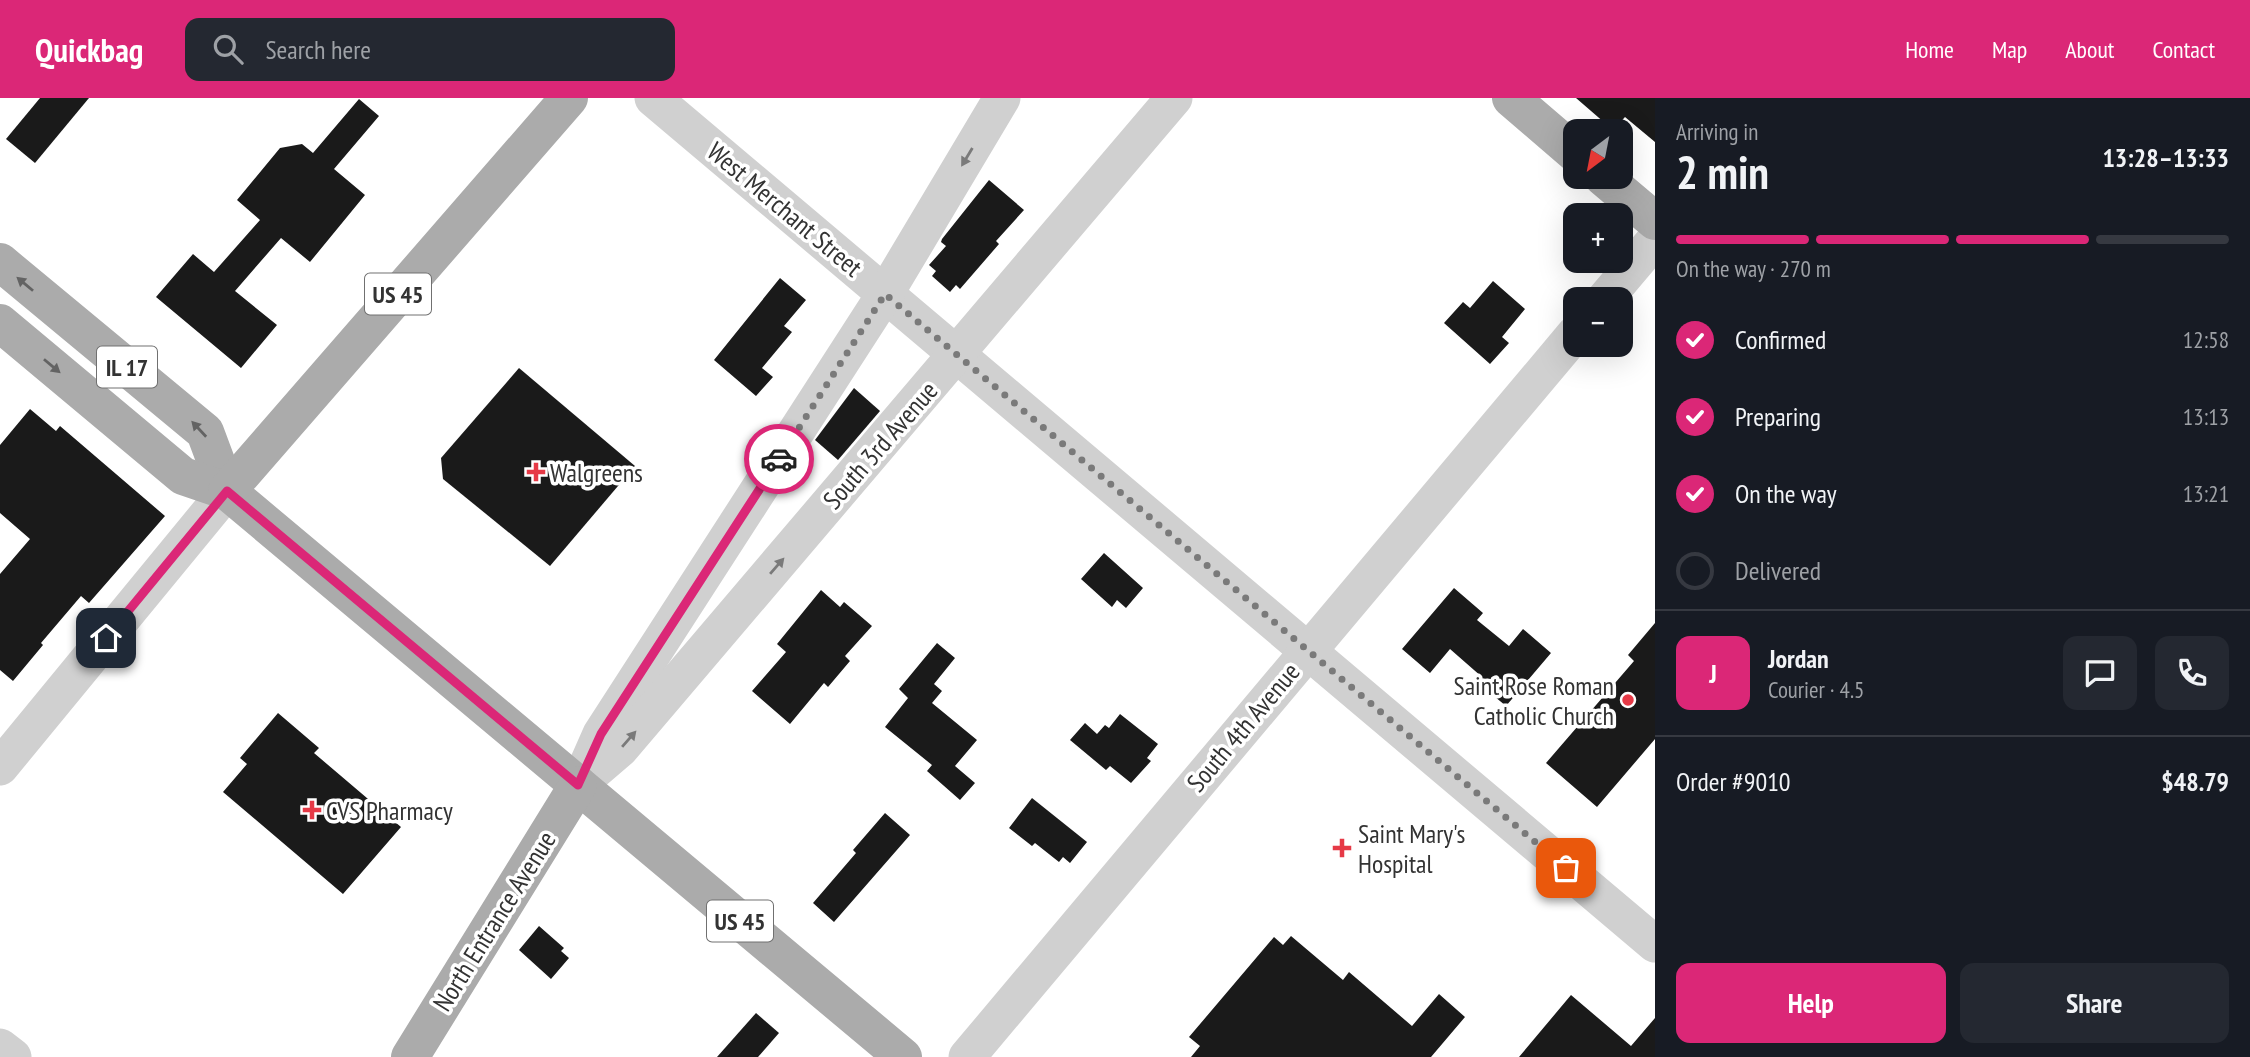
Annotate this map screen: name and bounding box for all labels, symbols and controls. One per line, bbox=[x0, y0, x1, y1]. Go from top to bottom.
search box bbox=[185, 18, 675, 81]
text: Quickbag bbox=[35, 28, 143, 71]
icon: search bbox=[209, 30, 247, 68]
text: Search here bbox=[265, 33, 371, 66]
text: Home bbox=[1905, 34, 1954, 65]
text: Map bbox=[1992, 34, 2027, 65]
text: About bbox=[2065, 34, 2114, 65]
text: Contact bbox=[2152, 34, 2215, 65]
text: Arriving in bbox=[1676, 117, 1758, 146]
north arrow bbox=[1563, 119, 1633, 189]
map controls bbox=[1563, 119, 1633, 357]
street label: West Merchant Street bbox=[701, 135, 869, 283]
text: 13:28–13:33 bbox=[2102, 141, 2229, 174]
text: 2 min bbox=[1676, 142, 1769, 202]
one-way arrow bbox=[960, 147, 973, 166]
button: + bbox=[1563, 203, 1633, 273]
text: On the way · 270 m bbox=[1676, 254, 1831, 283]
road number: US 45 bbox=[365, 274, 431, 314]
one-way arrow bbox=[17, 276, 35, 291]
button: − bbox=[1563, 287, 1633, 357]
icon: check bbox=[1676, 321, 1714, 359]
text: Confirmed bbox=[1735, 323, 1826, 356]
text: 12:58 bbox=[2183, 325, 2229, 354]
road number: IL 17 bbox=[97, 346, 157, 388]
one-way arrow bbox=[43, 359, 61, 374]
street label: South 3rd Avenue bbox=[816, 374, 944, 516]
icon: check bbox=[1676, 398, 1714, 436]
text: Preparing bbox=[1735, 400, 1821, 433]
text: 13:13 bbox=[2183, 402, 2229, 431]
one-way arrow bbox=[191, 421, 208, 438]
courier bbox=[744, 424, 814, 494]
icon: car bbox=[760, 440, 798, 478]
place label: Walgreens bbox=[550, 456, 643, 489]
marker: Walgreens bbox=[528, 464, 544, 480]
icon: check bbox=[1676, 475, 1714, 513]
text: On the way bbox=[1735, 477, 1837, 510]
text: 13:21 bbox=[2183, 479, 2229, 508]
text: Delivered bbox=[1735, 554, 1821, 587]
one-way arrow bbox=[769, 557, 785, 575]
pin bbox=[76, 608, 136, 668]
icon: home bbox=[87, 619, 125, 657]
button: chat bbox=[2063, 636, 2137, 710]
button: phone bbox=[2155, 636, 2229, 710]
text: Jordan bbox=[1768, 642, 1829, 675]
street label: South 4th Avenue bbox=[1179, 656, 1307, 798]
text: J bbox=[1709, 657, 1717, 690]
place label: Saint Rose Roman Catholic Church bbox=[1454, 669, 1614, 732]
text: Courier · 4.5 bbox=[1768, 675, 1864, 704]
marker: Saint Rose Roman Catholic Church bbox=[1620, 692, 1636, 708]
one-way arrow bbox=[621, 730, 637, 748]
text: Order #9010 bbox=[1676, 765, 1791, 798]
text: $48.79 bbox=[2161, 765, 2229, 798]
place label: CVS Pharmacy bbox=[326, 794, 453, 827]
marker: CVS Pharmacy bbox=[304, 802, 320, 818]
place label: Saint Mary's Hospital bbox=[1358, 817, 1465, 880]
street label: North Entrance Avenue bbox=[425, 825, 563, 1017]
marker: Saint Mary's Hospital bbox=[1332, 838, 1352, 858]
pin bbox=[1536, 838, 1596, 898]
icon: bag bbox=[1547, 849, 1585, 887]
road number: US 45 bbox=[707, 900, 773, 942]
button: Help bbox=[1676, 963, 1946, 1043]
button: Share bbox=[1960, 963, 2229, 1043]

